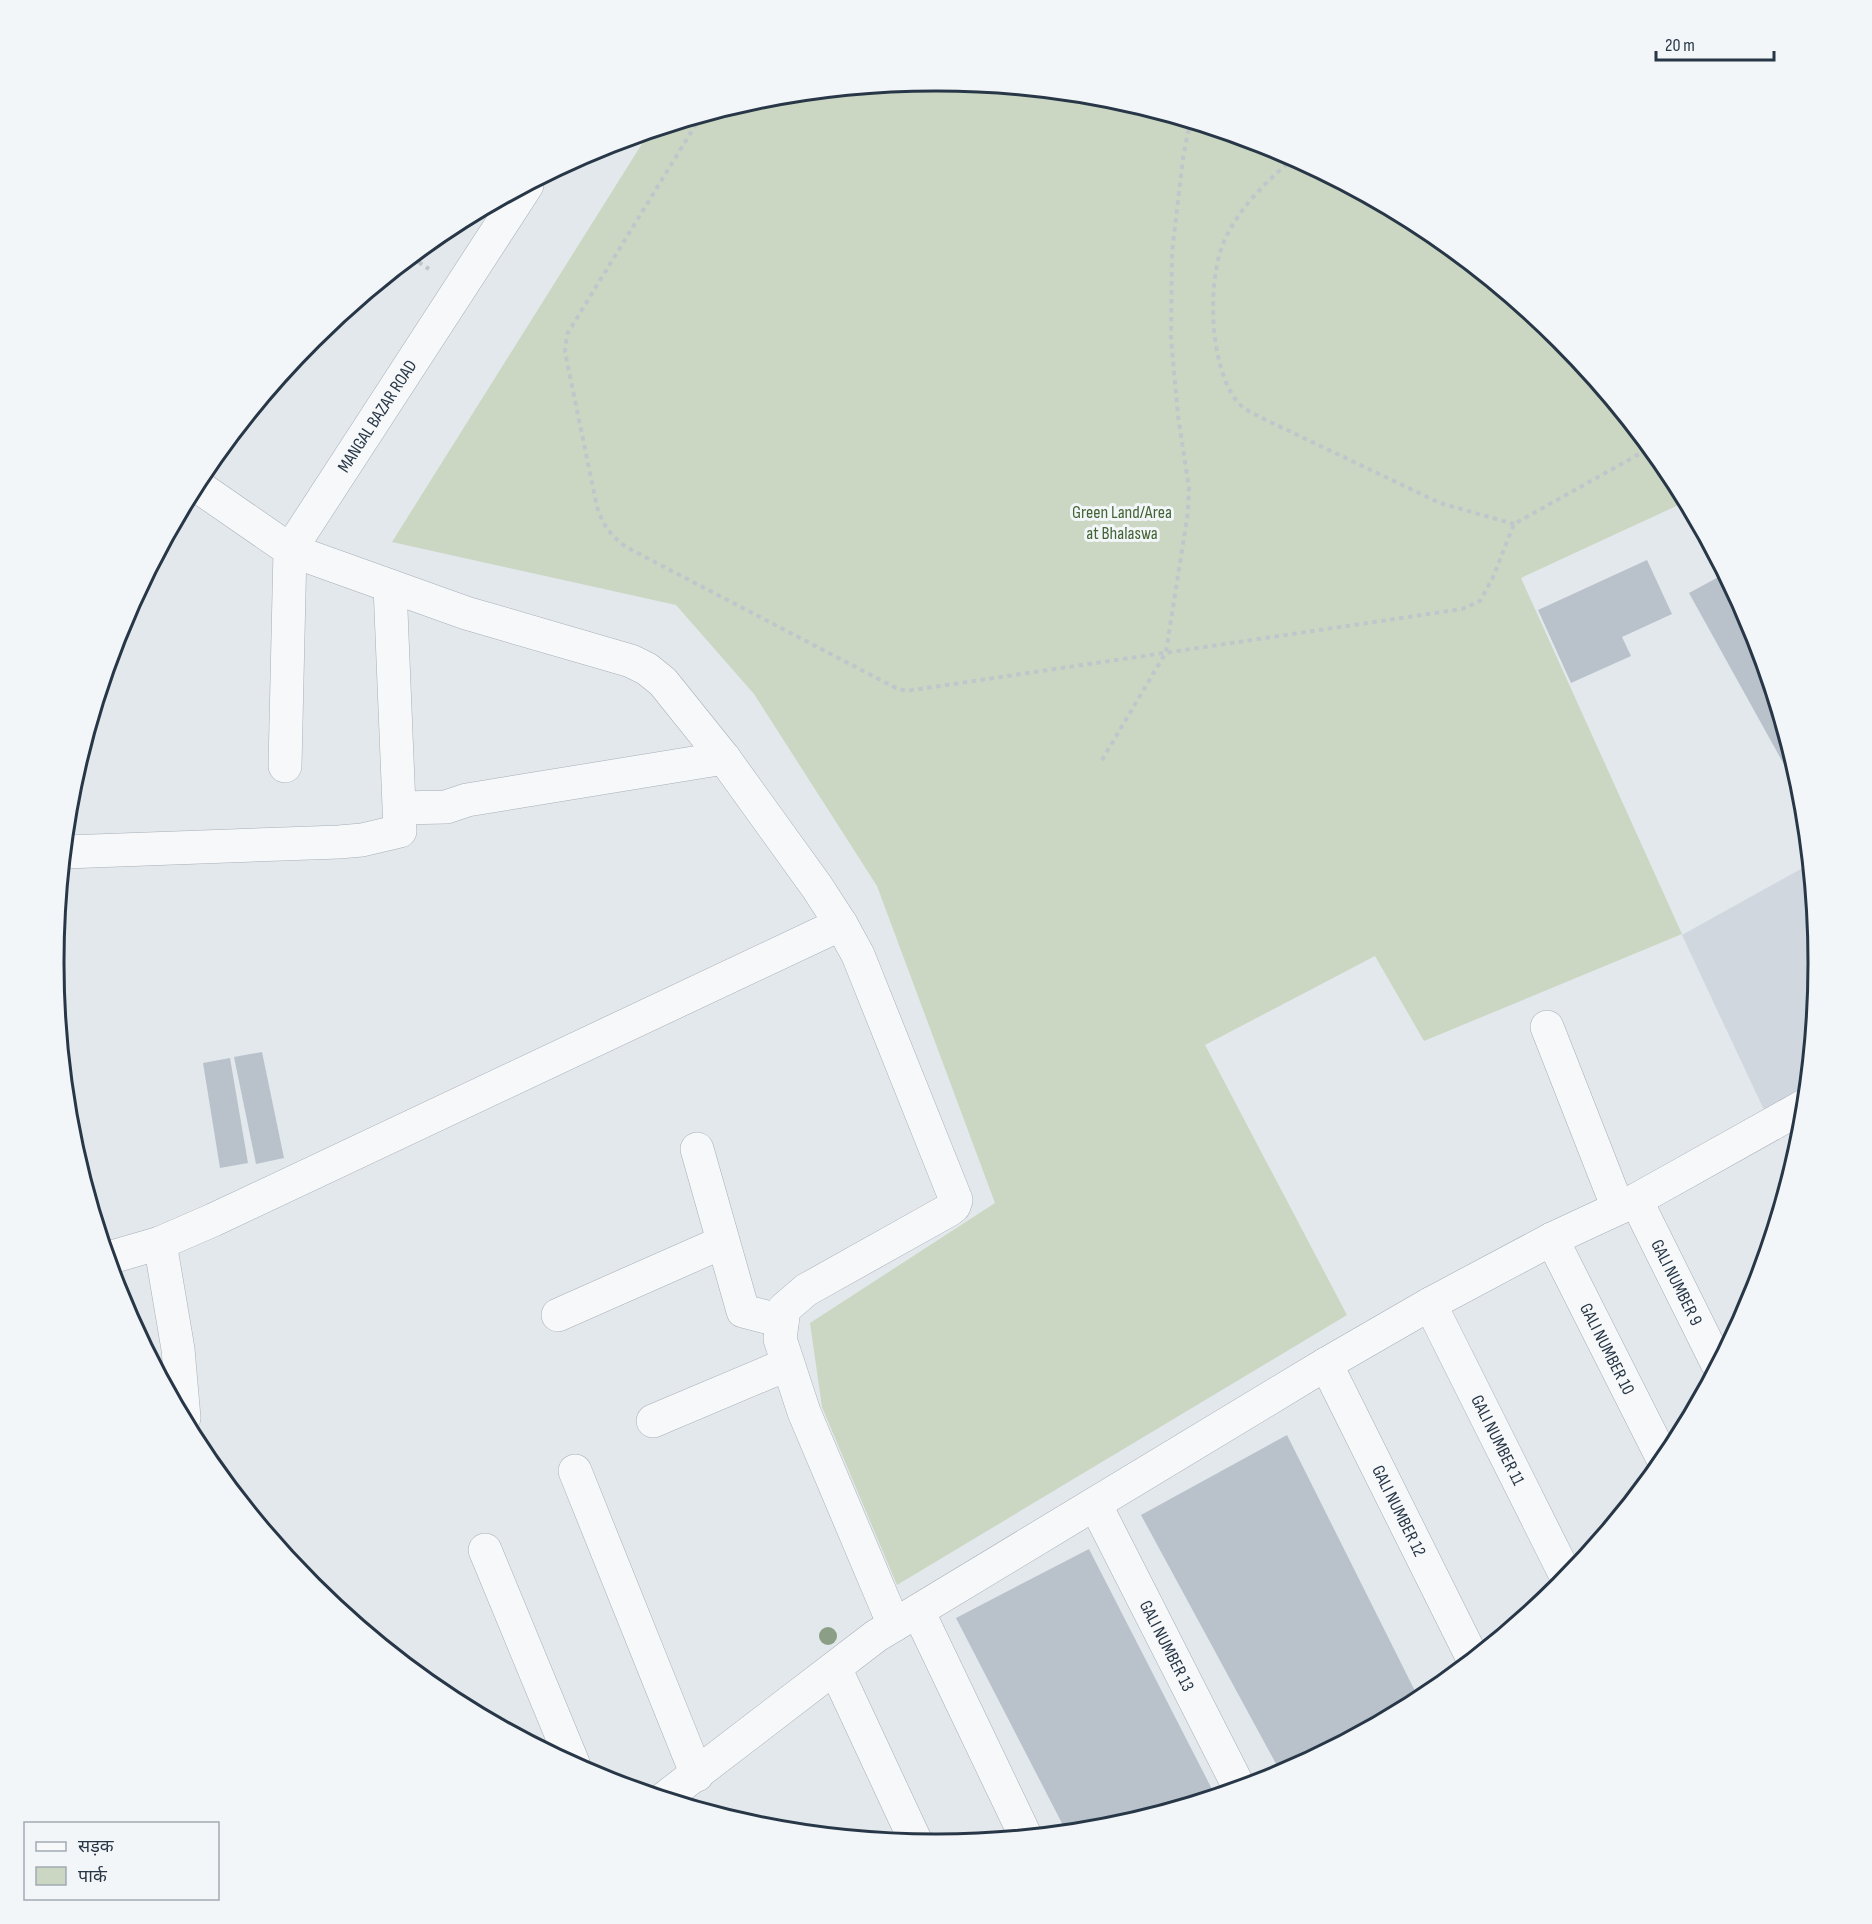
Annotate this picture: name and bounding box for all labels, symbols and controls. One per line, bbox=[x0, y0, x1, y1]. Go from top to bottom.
scale bar bbox=[1656, 24, 1774, 62]
text: 20 m bbox=[1665, 35, 1695, 56]
street label: MANGAL BAZAR ROAD bbox=[333, 356, 421, 476]
park label: Green Land/Area at Bhalaswa bbox=[1072, 502, 1172, 544]
street label: GALI NUMBER 9 bbox=[1647, 1236, 1707, 1329]
street label: GALI NUMBER 10 bbox=[1576, 1300, 1639, 1398]
street label: GALI NUMBER 11 bbox=[1467, 1391, 1530, 1489]
street label: GALI NUMBER 12 bbox=[1368, 1462, 1431, 1560]
street label: GALI NUMBER 13 bbox=[1135, 1597, 1199, 1695]
legend bbox=[24, 1822, 219, 1900]
text: सड़क bbox=[78, 1836, 115, 1857]
text: पार्क bbox=[78, 1865, 108, 1887]

